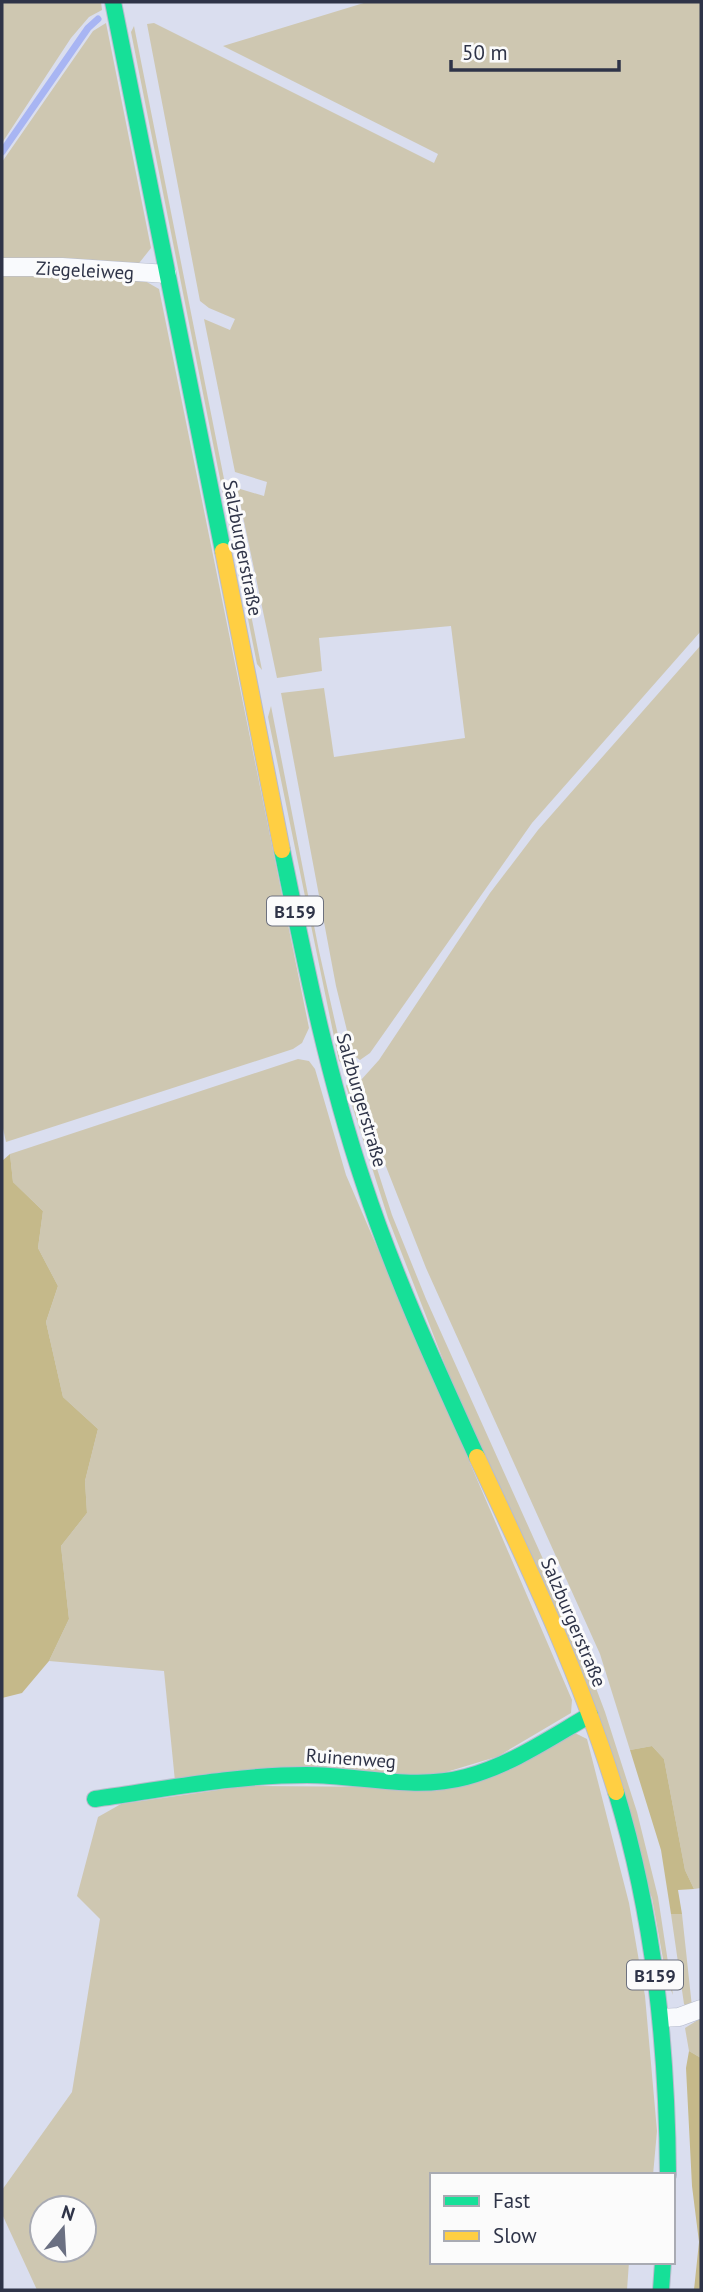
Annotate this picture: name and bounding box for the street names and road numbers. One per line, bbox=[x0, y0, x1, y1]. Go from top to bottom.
street label: Ziegeleiweg bbox=[35, 255, 135, 285]
street label: Salzburgerstraße bbox=[218, 478, 268, 618]
road number: B159 bbox=[267, 896, 323, 926]
street label: Salzburgerstraße bbox=[331, 1030, 393, 1170]
street label: Salzburgerstraße bbox=[536, 1554, 612, 1690]
street label: Ruinenweg bbox=[305, 1743, 397, 1773]
road number: B159 bbox=[627, 1961, 683, 1990]

